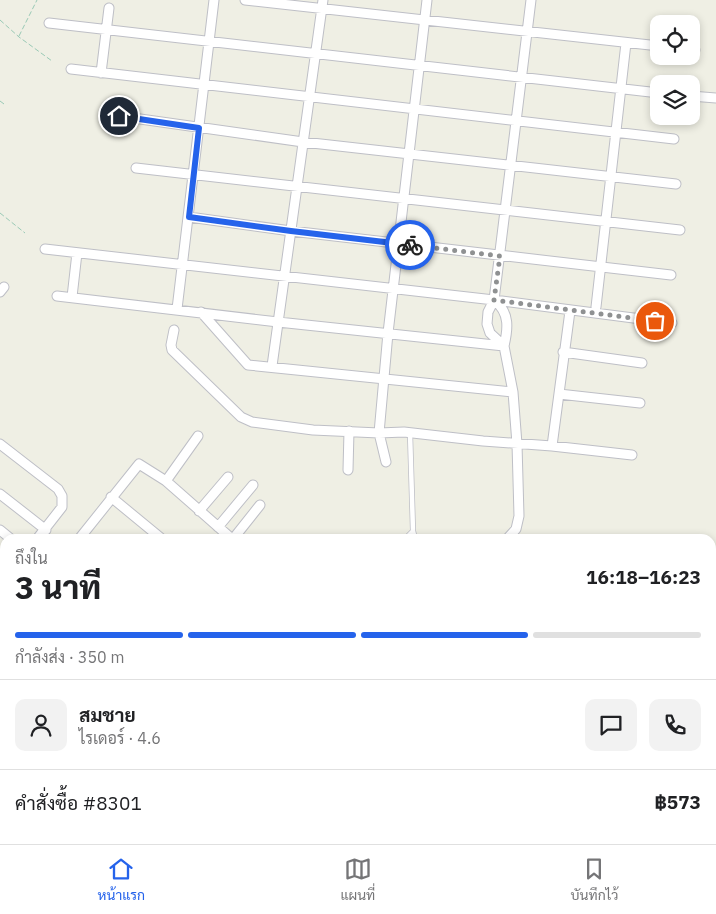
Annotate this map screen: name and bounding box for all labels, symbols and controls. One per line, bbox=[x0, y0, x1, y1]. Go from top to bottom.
map controls bbox=[650, 15, 700, 125]
button: locate bbox=[650, 15, 700, 65]
button: layers bbox=[650, 75, 700, 125]
pin bbox=[98, 95, 140, 137]
icon: home bbox=[105, 102, 133, 130]
courier bbox=[385, 220, 435, 270]
icon: bike bbox=[396, 231, 424, 259]
pin bbox=[634, 300, 676, 342]
icon: bag bbox=[641, 307, 669, 335]
text: ถึงใน bbox=[15, 548, 48, 568]
text: 16:18–16:23 bbox=[586, 565, 701, 589]
text: 3 นาที bbox=[15, 566, 101, 608]
text: กำลังส่ง · 350 m bbox=[15, 647, 124, 667]
button: person bbox=[15, 699, 67, 751]
button: chat bbox=[585, 699, 637, 751]
button: phone bbox=[649, 699, 701, 751]
text: สมชาย bbox=[79, 703, 136, 727]
text: ไรเดอร์ · 4.6 bbox=[79, 728, 161, 748]
text: ฿573 bbox=[654, 790, 701, 814]
text: คำสั่งซื้อ #8301 bbox=[15, 791, 142, 815]
tab: หน้าแรก bbox=[98, 855, 145, 904]
tab: แผนที่ bbox=[340, 855, 375, 904]
tab: บันทึกไว้ bbox=[571, 855, 618, 904]

